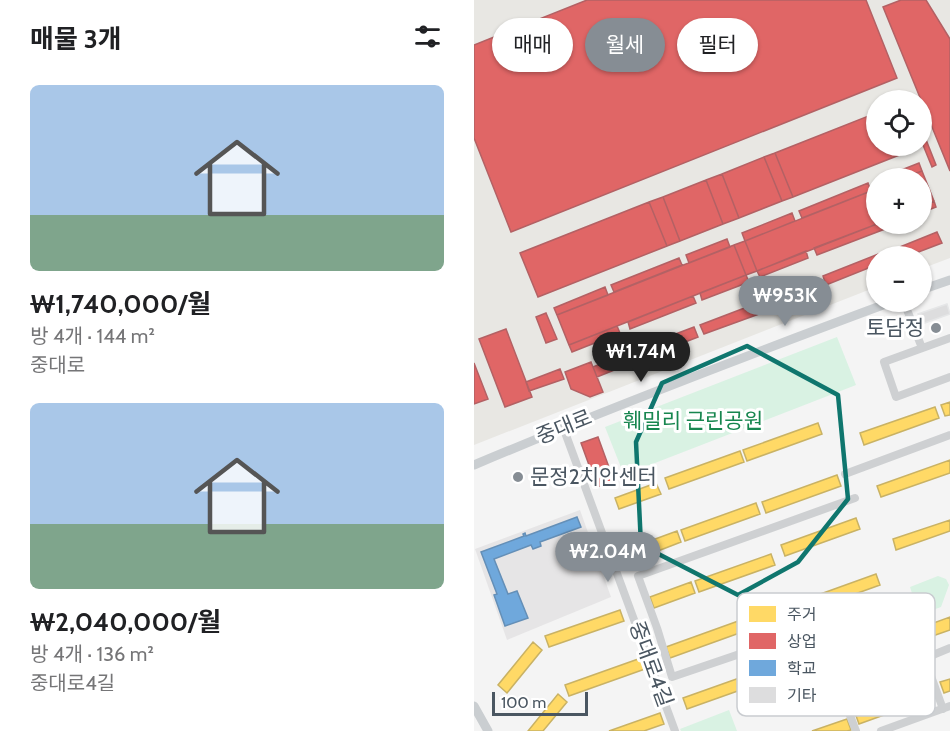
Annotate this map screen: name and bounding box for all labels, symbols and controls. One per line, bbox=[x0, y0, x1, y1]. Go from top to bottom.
chip: 매매 bbox=[492, 18, 573, 72]
chip: 월세 bbox=[585, 18, 665, 72]
chip: 필터 bbox=[677, 18, 758, 72]
icon: filters bbox=[411, 20, 444, 53]
text: 매물 3개 bbox=[30, 23, 122, 55]
map controls bbox=[866, 90, 932, 312]
button: locate bbox=[866, 90, 932, 156]
icon: home bbox=[183, 124, 291, 232]
button: + bbox=[866, 168, 932, 234]
button: − bbox=[866, 246, 932, 312]
pin: ₩953K bbox=[743, 276, 827, 327]
text: ₩953K bbox=[753, 283, 817, 307]
text: ₩1,740,000/월 bbox=[30, 288, 211, 320]
place label: 토담정 bbox=[866, 315, 924, 340]
marker: 토담정 bbox=[929, 321, 943, 335]
text: 방 4개 · 144 m² bbox=[30, 324, 155, 348]
pin: ₩1.74M bbox=[592, 332, 690, 383]
text: ₩1.74M bbox=[606, 339, 676, 363]
text: 중대로 bbox=[30, 353, 85, 377]
street label: 중대로 bbox=[532, 404, 595, 449]
park label: 훼밀리 근린공원 bbox=[623, 408, 763, 433]
icon: home bbox=[183, 442, 291, 550]
place label: 문정2치안센터 bbox=[530, 464, 657, 489]
marker: 문정2치안센터 bbox=[511, 470, 525, 484]
pin: ₩2.04M bbox=[559, 532, 657, 583]
text: ₩2.04M bbox=[569, 539, 647, 563]
legend bbox=[737, 593, 935, 716]
text: 주거 bbox=[787, 605, 816, 624]
text: ₩2,040,000/월 bbox=[30, 606, 221, 638]
street label: 중대로4길 bbox=[624, 618, 679, 710]
text: 상업 bbox=[787, 632, 816, 651]
text: 방 4개 · 136 m² bbox=[30, 642, 154, 666]
text: 학교 bbox=[787, 659, 816, 678]
text: 중대로4길 bbox=[30, 671, 115, 695]
text: 기타 bbox=[787, 686, 817, 705]
scale bar bbox=[492, 689, 588, 716]
text: 100 m bbox=[501, 693, 546, 712]

